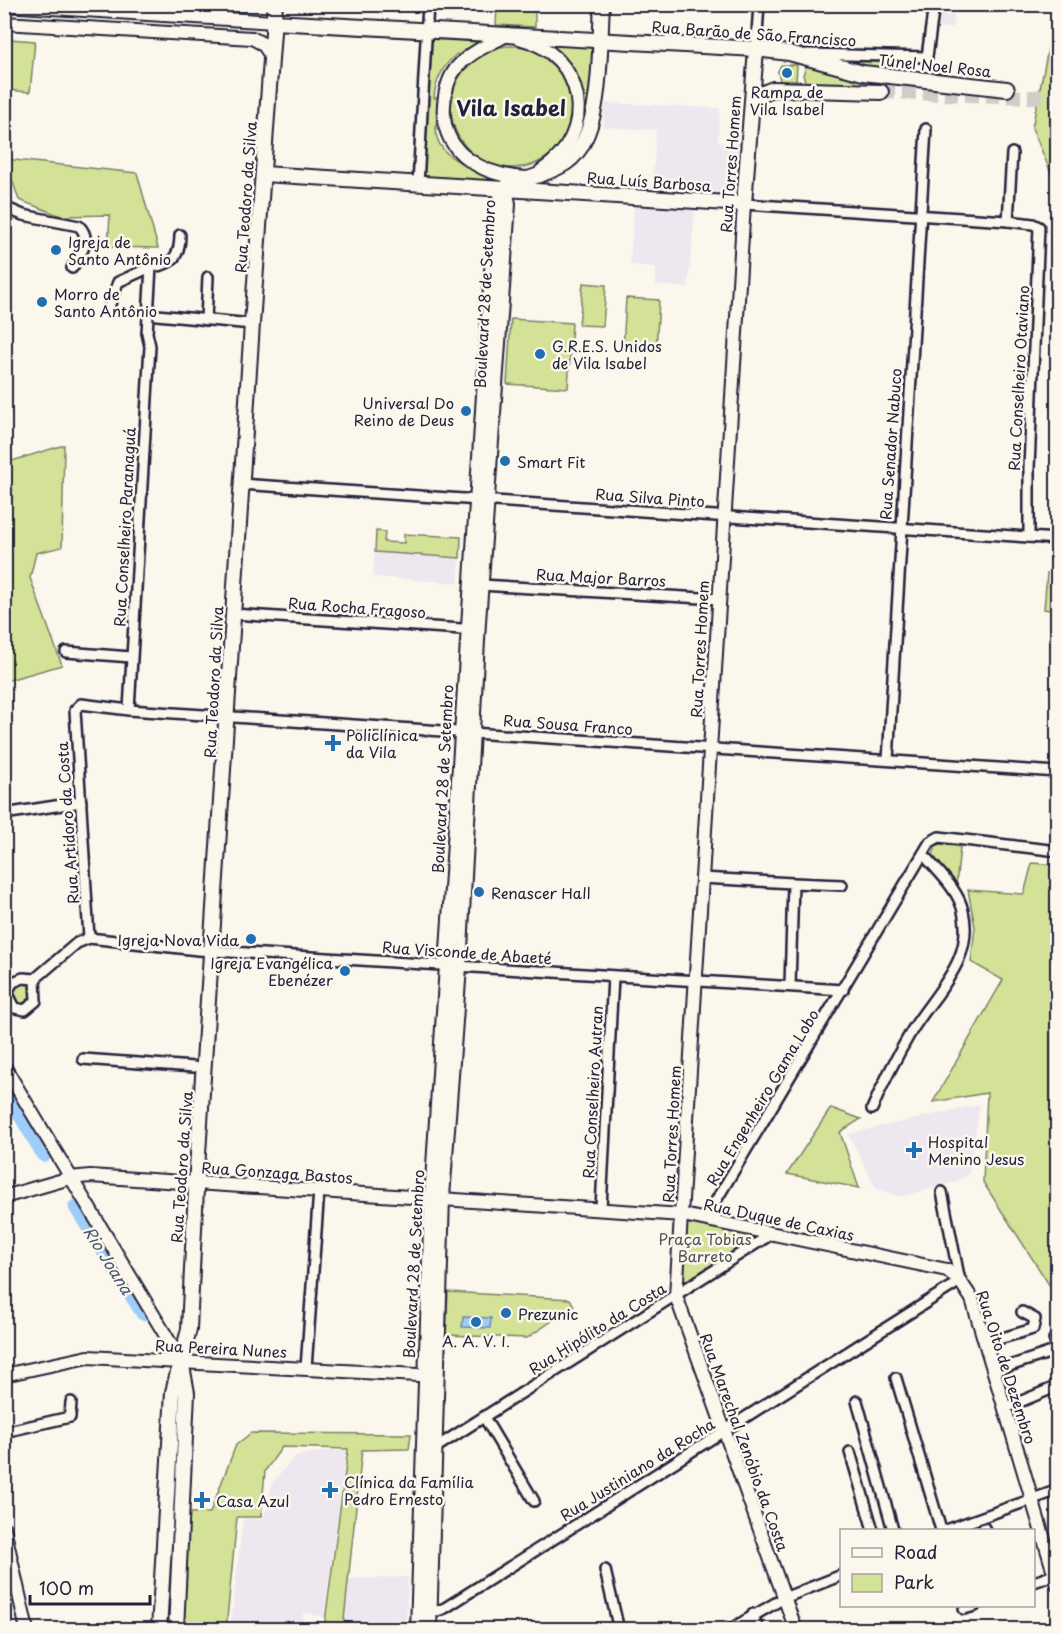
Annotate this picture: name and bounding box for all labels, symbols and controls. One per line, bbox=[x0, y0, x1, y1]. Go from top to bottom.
street label: Rua Barão de São Francisco bbox=[651, 14, 857, 52]
street label: Túnel Noel Rosa bbox=[878, 48, 993, 82]
marker: Rampa de Vila Isabel bbox=[780, 66, 794, 80]
place label: Rampa de Vila Isabel bbox=[750, 80, 824, 120]
district label: Vila Isabel bbox=[456, 91, 566, 123]
street label: Rua Torres Homem bbox=[714, 95, 746, 233]
street label: Rua Teodoro da Silva bbox=[228, 119, 262, 274]
street label: Rua Luís Barbosa bbox=[586, 165, 713, 197]
street label: Boulevard 28 de Setembro bbox=[468, 199, 500, 389]
place label: Igreja de Santo Antônio bbox=[68, 230, 171, 270]
marker: Igreja de Santo Antônio bbox=[49, 243, 63, 257]
place label: Morro de Santo Antônio bbox=[54, 282, 157, 322]
street label: Rua Conselheiro Otaviano bbox=[1002, 285, 1034, 471]
marker: Morro de Santo Antônio bbox=[35, 295, 49, 309]
place label: G.R.E.S. Unidos de Vila Isabel bbox=[552, 334, 662, 374]
marker: G.R.E.S. Unidos de Vila Isabel bbox=[533, 347, 547, 361]
street label: Rua Senador Nabuco bbox=[873, 367, 907, 521]
place label: Universal Do Reino de Deus bbox=[354, 391, 454, 431]
marker: Universal Do Reino de Deus bbox=[459, 404, 473, 418]
street label: Rua Conselheiro Paranaguá bbox=[107, 426, 141, 627]
place label: Smart Fit bbox=[517, 450, 585, 473]
marker: Smart Fit bbox=[498, 454, 512, 468]
street label: Rua Silva Pinto bbox=[595, 482, 705, 512]
street label: Rua Major Barros bbox=[535, 562, 667, 592]
street label: Rua Torres Homem bbox=[684, 580, 714, 718]
street label: Rua Rocha Fragoso bbox=[287, 591, 427, 623]
street label: Rua Teodoro da Silva bbox=[198, 605, 229, 759]
street label: Boulevard 28 de Setembro bbox=[426, 684, 458, 874]
street label: Rua Sousa Franco bbox=[502, 708, 634, 740]
place label: Policlínica da Vila bbox=[346, 723, 419, 763]
marker: Policlínica da Vila bbox=[324, 734, 342, 752]
street label: Rua Artidoro da Costa bbox=[50, 741, 84, 905]
place label: Renascer Hall bbox=[491, 881, 591, 904]
marker: Renascer Hall bbox=[472, 885, 486, 899]
place label: Igreja Nova Vida bbox=[117, 928, 239, 951]
marker: Igreja Nova Vida bbox=[244, 932, 258, 946]
street label: Rua Visconde de Abaeté bbox=[381, 935, 553, 969]
place label: Igreja Evangélica Ebenézer bbox=[210, 951, 334, 991]
marker: Igreja Evangélica Ebenézer bbox=[338, 964, 352, 978]
street label: Rua Conselheiro Autran bbox=[576, 1005, 608, 1179]
street label: Rua Engenheiro Gama Lobo bbox=[700, 1005, 824, 1189]
street label: Rua Torres Homem bbox=[656, 1065, 686, 1203]
street label: Rua Teodoro da Silva bbox=[164, 1089, 198, 1244]
place label: Hospital Menino Jesus bbox=[928, 1130, 1024, 1170]
marker: Hospital Menino Jesus bbox=[905, 1141, 923, 1159]
street label: Rua Gonzaga Bastos bbox=[201, 1155, 353, 1189]
street label: Boulevard 28 de Setembro bbox=[397, 1169, 429, 1359]
street label: Rua Duque de Caxias bbox=[702, 1192, 857, 1246]
water label: Rio Joana bbox=[79, 1221, 140, 1300]
park label: Praça Tobias Barreto bbox=[658, 1227, 752, 1267]
street label: Rua Hipólito da Costa bbox=[524, 1276, 671, 1380]
street label: Rua Oito de Dezembro bbox=[971, 1287, 1043, 1447]
place label: Prezunic bbox=[518, 1302, 578, 1325]
marker: Prezunic bbox=[499, 1306, 513, 1320]
marker: A. A. V. I. bbox=[469, 1315, 483, 1329]
place label: A. A. V. I. bbox=[442, 1329, 510, 1352]
street label: Rua Marechal Zenóbio da Costa bbox=[695, 1330, 795, 1555]
street label: Rua Pereira Nunes bbox=[154, 1333, 288, 1363]
street label: Rua Justiniano da Rocha bbox=[555, 1412, 719, 1526]
place label: Clínica da Família Pedro Ernesto bbox=[344, 1470, 474, 1510]
marker: Clínica da Família Pedro Ernesto bbox=[321, 1481, 339, 1499]
place label: Casa Azul bbox=[216, 1489, 289, 1512]
marker: Casa Azul bbox=[193, 1491, 211, 1509]
legend bbox=[840, 1529, 1035, 1607]
text: Road bbox=[894, 1538, 938, 1565]
scale bar bbox=[30, 1568, 150, 1606]
text: Park bbox=[894, 1568, 934, 1595]
text: 100 m bbox=[39, 1574, 94, 1601]

